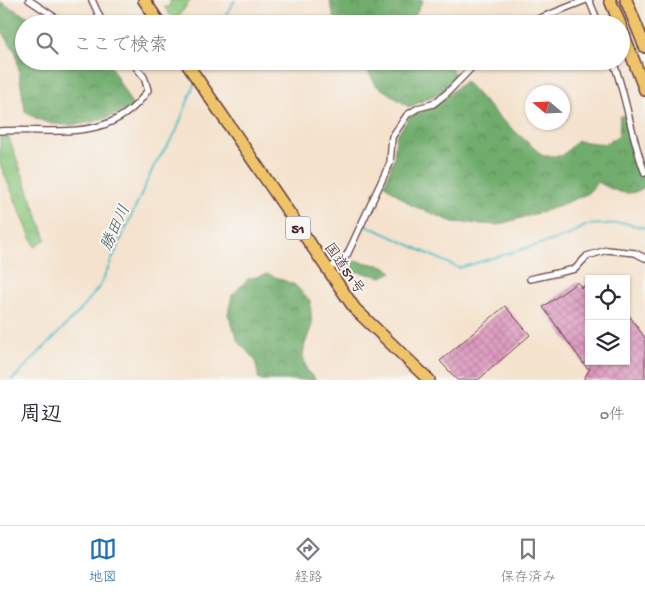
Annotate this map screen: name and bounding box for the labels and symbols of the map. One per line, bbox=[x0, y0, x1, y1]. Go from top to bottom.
north arrow bbox=[525, 85, 570, 130]
water label: 勝田川 bbox=[98, 202, 136, 254]
road number: 51 bbox=[286, 217, 310, 240]
street label: 国道51号 bbox=[319, 240, 368, 298]

